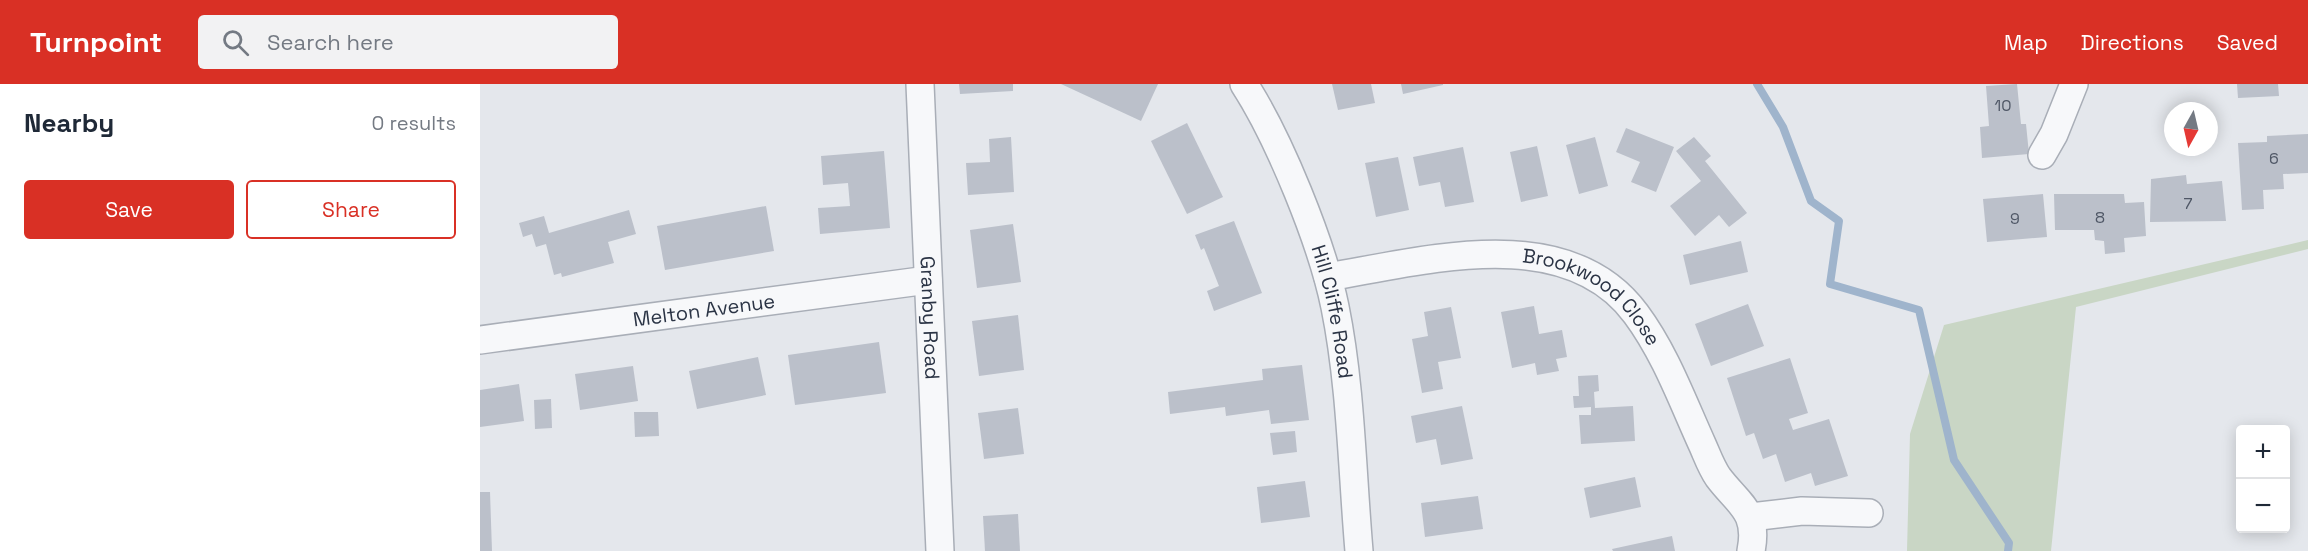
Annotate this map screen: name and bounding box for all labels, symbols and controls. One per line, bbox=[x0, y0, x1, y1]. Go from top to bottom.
search box bbox=[198, 15, 618, 69]
text: Turnpoint bbox=[30, 24, 162, 60]
icon: search bbox=[219, 26, 252, 59]
text: Search here bbox=[267, 28, 394, 56]
text: Map bbox=[2004, 29, 2048, 56]
text: Directions bbox=[2081, 29, 2184, 56]
text: Saved bbox=[2217, 29, 2278, 56]
house number: 10 bbox=[1995, 95, 2011, 116]
north arrow bbox=[2164, 102, 2218, 156]
text: Nearby bbox=[24, 106, 114, 140]
text: 0 results bbox=[372, 110, 456, 136]
house number: 6 bbox=[2269, 148, 2279, 169]
button: Save bbox=[24, 180, 234, 239]
button: Share bbox=[246, 180, 456, 239]
house number: 7 bbox=[2183, 193, 2193, 214]
house number: 8 bbox=[2095, 207, 2105, 228]
house number: 9 bbox=[2010, 208, 2020, 229]
street label: Hill Cliffe Road bbox=[1305, 241, 1359, 380]
street label: Brookwood Close bbox=[1521, 242, 1666, 350]
street label: Granby Road bbox=[914, 255, 946, 380]
street label: Melton Avenue bbox=[631, 288, 777, 332]
map controls bbox=[2236, 425, 2290, 533]
button: + bbox=[2236, 425, 2290, 479]
button: − bbox=[2236, 479, 2290, 533]

